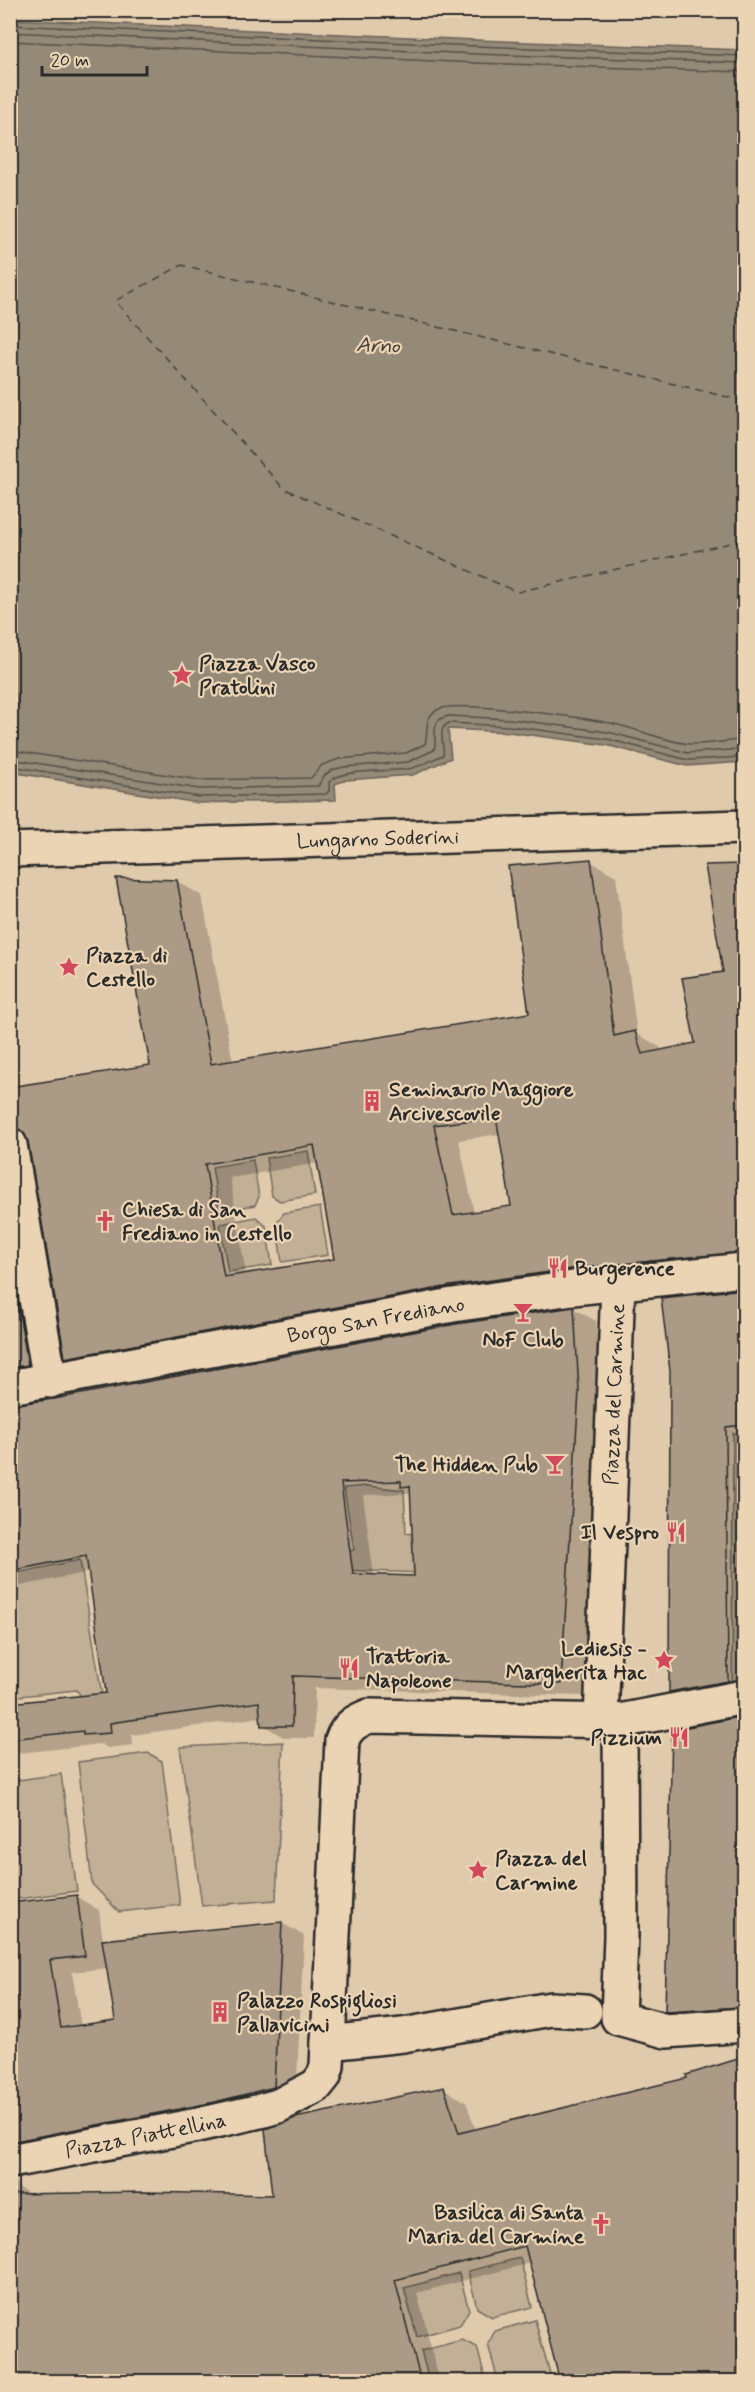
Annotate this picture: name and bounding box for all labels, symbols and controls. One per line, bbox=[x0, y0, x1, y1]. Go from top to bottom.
scale bar bbox=[42, 39, 147, 77]
text: 20 m bbox=[51, 49, 89, 73]
water label: Arno bbox=[356, 331, 401, 361]
place label: Piazza Vasco Pratolini bbox=[199, 650, 316, 702]
place icon: Piazza Vasco Pratolini bbox=[170, 663, 194, 687]
street label: Lungarno Soderini bbox=[296, 823, 460, 856]
place label: Piazza di Cestello bbox=[86, 942, 167, 994]
place icon: Piazza di Cestello bbox=[57, 955, 81, 979]
place label: Seminario Maggiore Arcivescovile bbox=[389, 1076, 574, 1128]
building icon: Seminario Maggiore Arcivescovile bbox=[360, 1089, 384, 1113]
place label: Chiesa di San Frediano in Cestello bbox=[122, 1196, 292, 1248]
church icon: Chiesa di San Frediano in Cestello bbox=[93, 1209, 117, 1233]
place label: Burgerence bbox=[575, 1255, 676, 1285]
restaurant icon: Burgerence bbox=[546, 1256, 570, 1280]
street label: Borgo San Frediano bbox=[285, 1291, 466, 1350]
bar icon: NoF Club bbox=[511, 1300, 535, 1324]
street label: Piazza del Carmine bbox=[597, 1303, 632, 1486]
place label: NoF Club bbox=[482, 1326, 564, 1354]
place label: The Hidden Pub bbox=[395, 1451, 538, 1479]
bar icon: The Hidden Pub bbox=[543, 1452, 567, 1476]
place label: Il Vespro bbox=[581, 1519, 659, 1547]
restaurant icon: Il Vespro bbox=[664, 1520, 688, 1544]
place label: Lediesis - Margherita Hac bbox=[506, 1635, 647, 1689]
place label: Trattoria Napoleone bbox=[366, 1643, 452, 1695]
place icon: Lediesis - Margherita Hac bbox=[652, 1648, 676, 1672]
restaurant icon: Trattoria Napoleone bbox=[337, 1656, 361, 1680]
place label: Pizzium bbox=[591, 1724, 662, 1752]
restaurant icon: Pizzium bbox=[667, 1725, 691, 1749]
place label: Piazza del Carmine bbox=[495, 1845, 587, 1897]
place icon: Piazza del Carmine bbox=[466, 1858, 490, 1882]
place label: Palazzo Rospigliosi Pallavicini bbox=[237, 1987, 397, 2039]
building icon: Palazzo Rospigliosi Pallavicini bbox=[208, 2000, 232, 2024]
street label: Piazza Piattellina bbox=[63, 2106, 229, 2165]
place label: Basilica di Santa Maria del Carmine bbox=[408, 2199, 585, 2251]
church icon: Basilica di Santa Maria del Carmine bbox=[589, 2212, 613, 2236]

